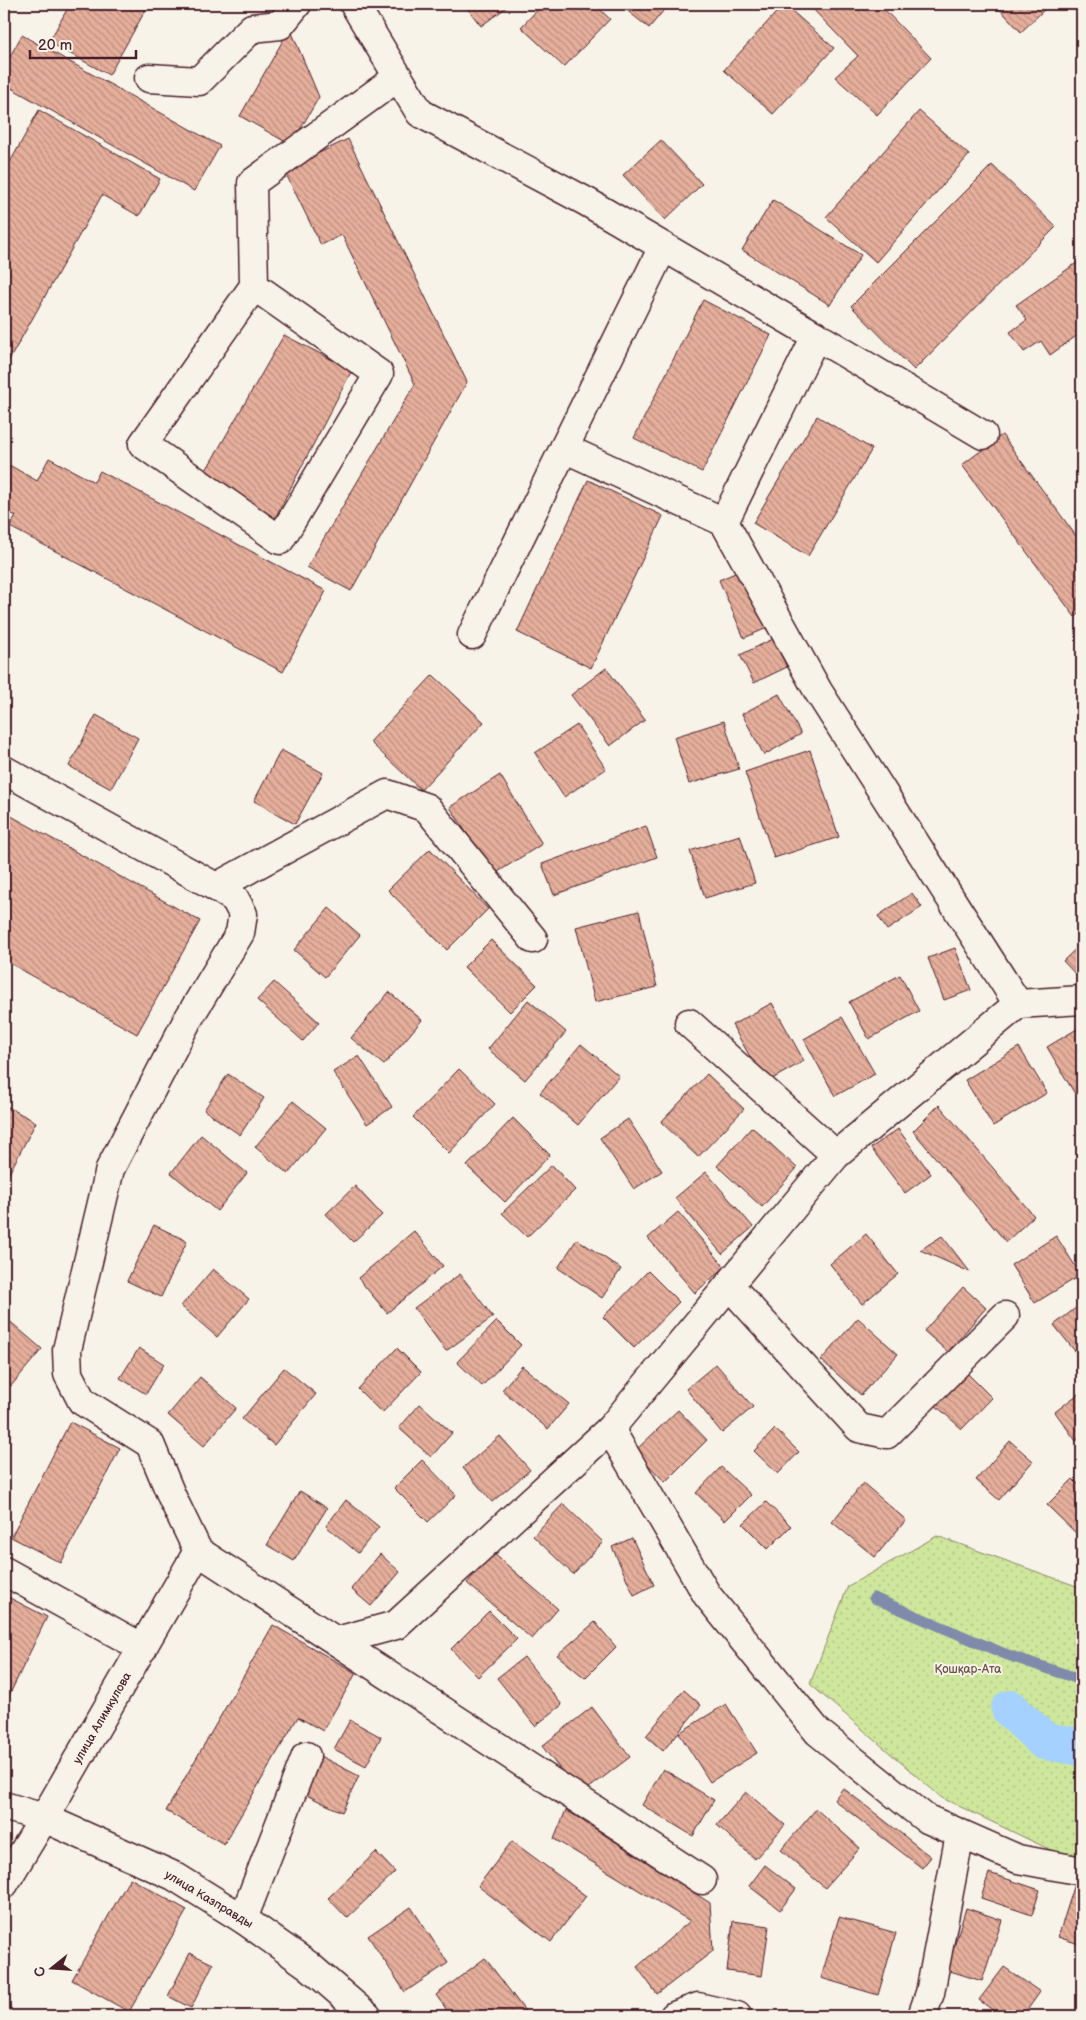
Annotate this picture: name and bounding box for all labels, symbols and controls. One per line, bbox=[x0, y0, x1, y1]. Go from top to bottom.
scale bar bbox=[30, 28, 136, 60]
text: 20 m bbox=[38, 36, 72, 55]
park label: Қошқар-Ата bbox=[935, 1662, 1001, 1677]
street label: улица Алимкулова bbox=[70, 1670, 135, 1767]
street label: улица Казправды bbox=[162, 1867, 255, 1932]
north arrow bbox=[28, 1942, 78, 1992]
text: С bbox=[30, 1964, 50, 1979]

